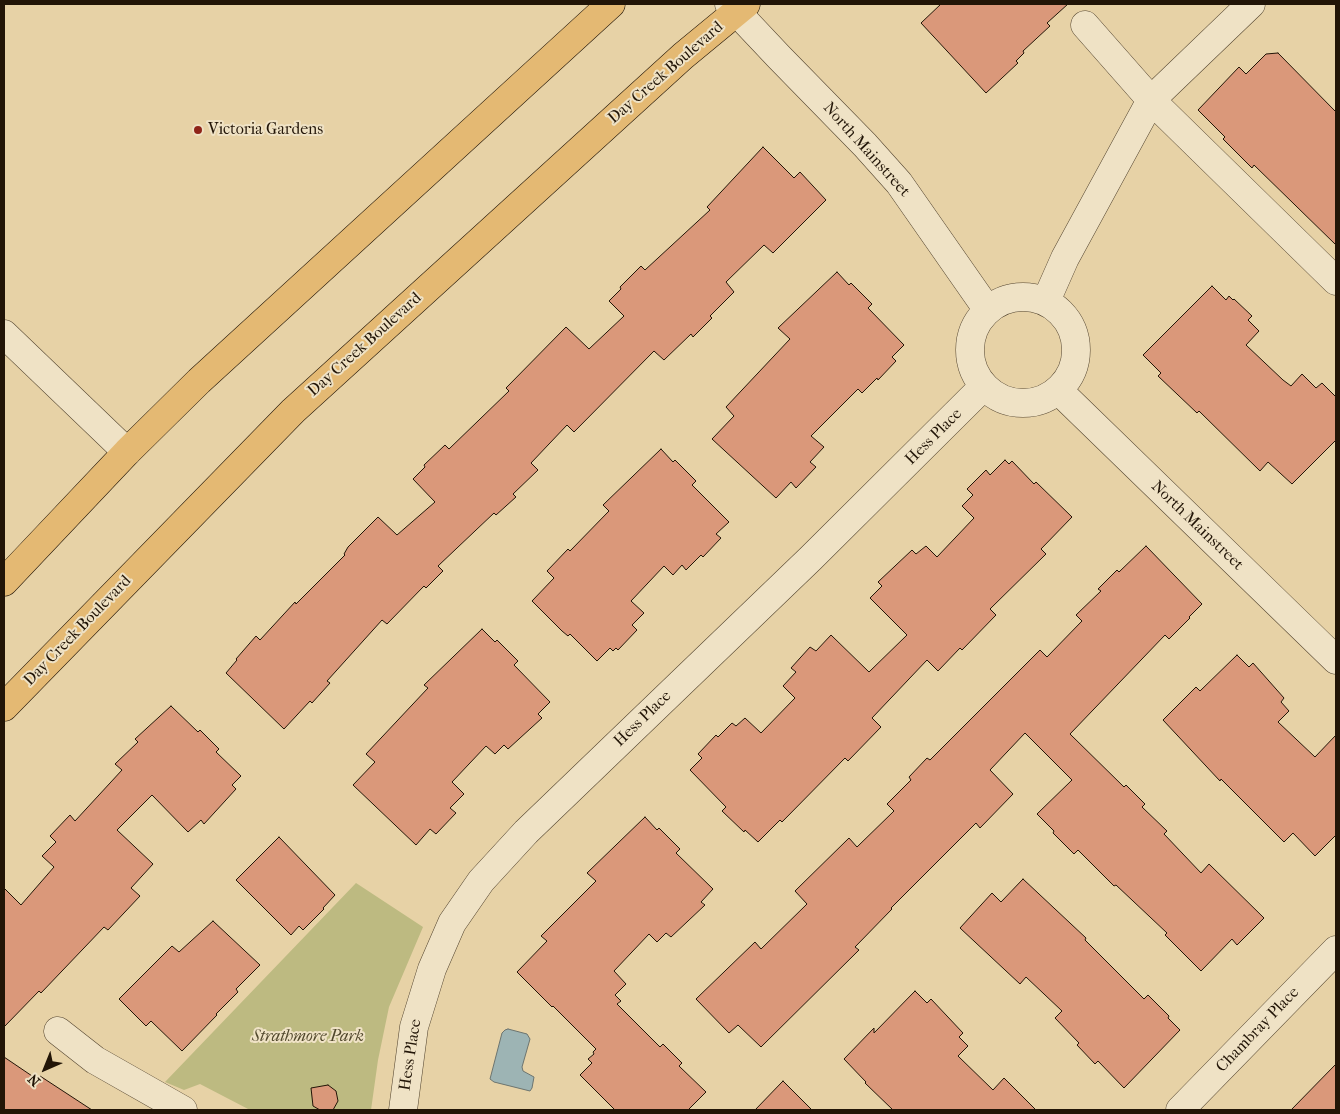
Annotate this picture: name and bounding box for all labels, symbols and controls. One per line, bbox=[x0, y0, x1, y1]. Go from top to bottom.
street label: Day Creek Boulevard bbox=[605, 18, 727, 128]
street label: North Mainstreet bbox=[818, 99, 914, 201]
place label: Victoria Gardens bbox=[208, 120, 323, 140]
marker: Victoria Gardens bbox=[192, 124, 204, 136]
street label: Day Creek Boulevard bbox=[304, 289, 426, 401]
street label: Hess Place bbox=[902, 405, 966, 469]
street label: North Mainstreet bbox=[1147, 477, 1247, 575]
street label: Day Creek Boulevard bbox=[20, 572, 136, 690]
street label: Hess Place bbox=[610, 687, 676, 751]
street label: Chambray Place bbox=[1213, 983, 1303, 1077]
street label: Hess Place bbox=[396, 1018, 426, 1092]
park label: Strathmore Park bbox=[252, 1027, 364, 1047]
north arrow bbox=[20, 1044, 70, 1094]
text: N bbox=[25, 1070, 44, 1090]

